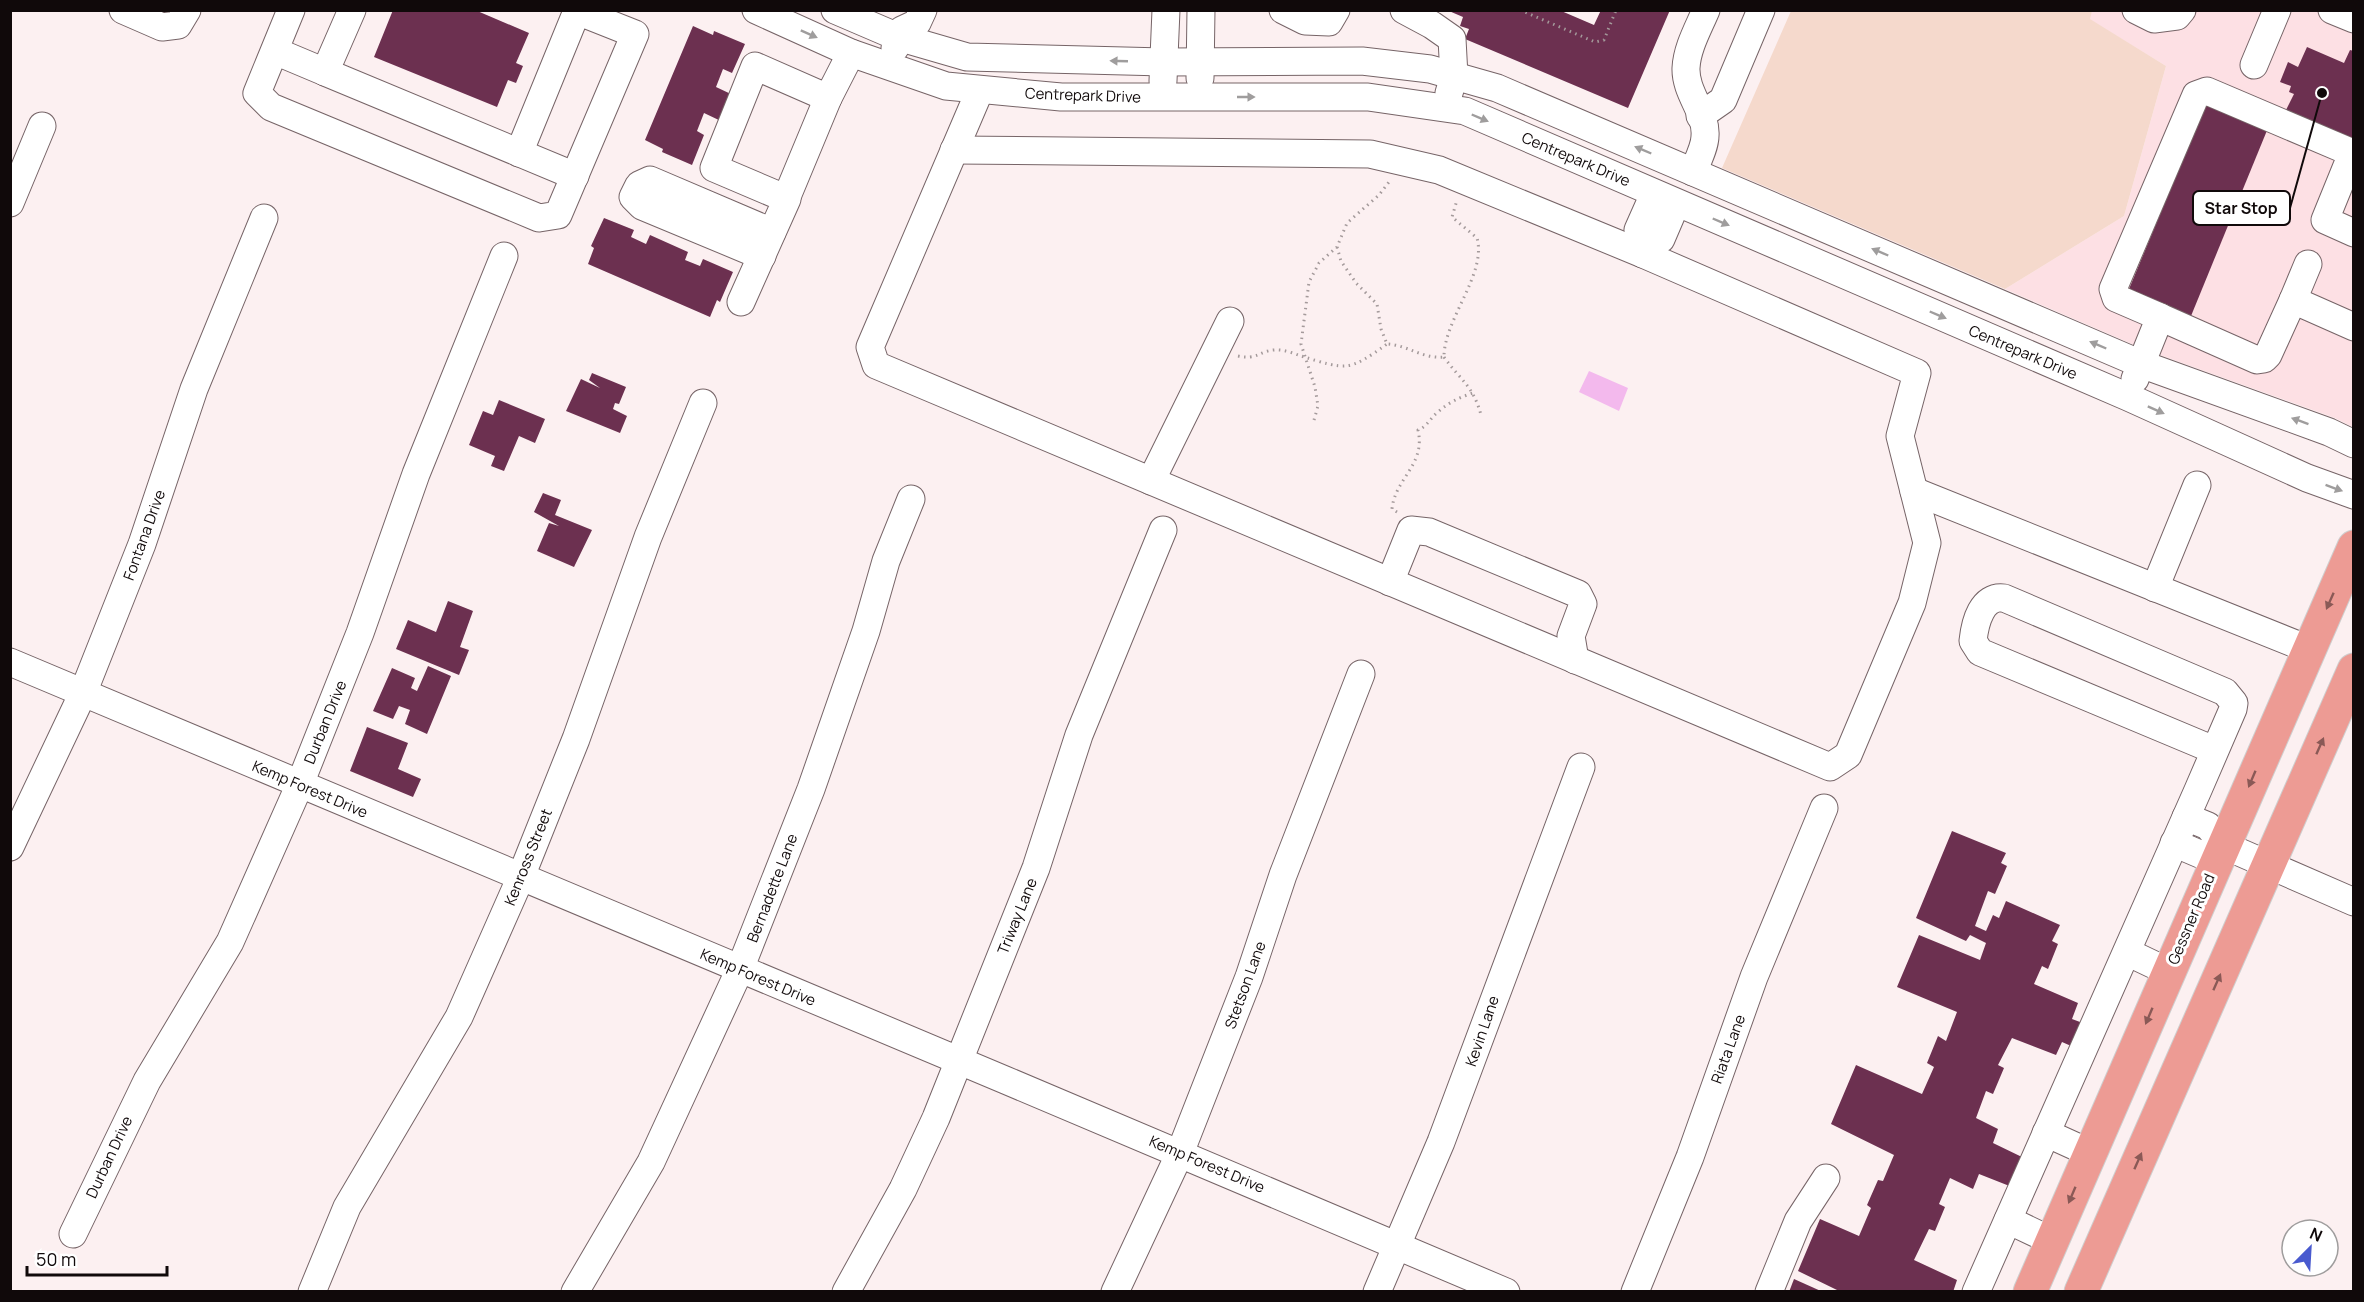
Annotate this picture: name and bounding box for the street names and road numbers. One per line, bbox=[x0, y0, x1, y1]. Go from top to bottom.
street label: Centrepark Drive bbox=[1025, 82, 1142, 108]
street label: Centrepark Drive bbox=[1518, 127, 1634, 191]
street label: Centrepark Drive bbox=[1965, 320, 2081, 384]
street label: Fontana Drive bbox=[118, 487, 170, 583]
street label: Durban Drive bbox=[299, 677, 351, 767]
street label: Kemp Forest Drive bbox=[249, 755, 371, 823]
street label: Kenross Street bbox=[499, 805, 557, 909]
street label: Bernadette Lane bbox=[742, 830, 802, 945]
street label: Gessner Road bbox=[2162, 870, 2220, 968]
street label: Triway Lane bbox=[992, 874, 1042, 957]
street label: Stetson Lane bbox=[1219, 938, 1271, 1032]
street label: Kemp Forest Drive bbox=[697, 943, 819, 1011]
street label: Kevin Lane bbox=[1460, 993, 1504, 1069]
street label: Riata Lane bbox=[1706, 1011, 1750, 1087]
street label: Durban Drive bbox=[81, 1112, 137, 1202]
street label: Kemp Forest Drive bbox=[1146, 1130, 1268, 1198]

